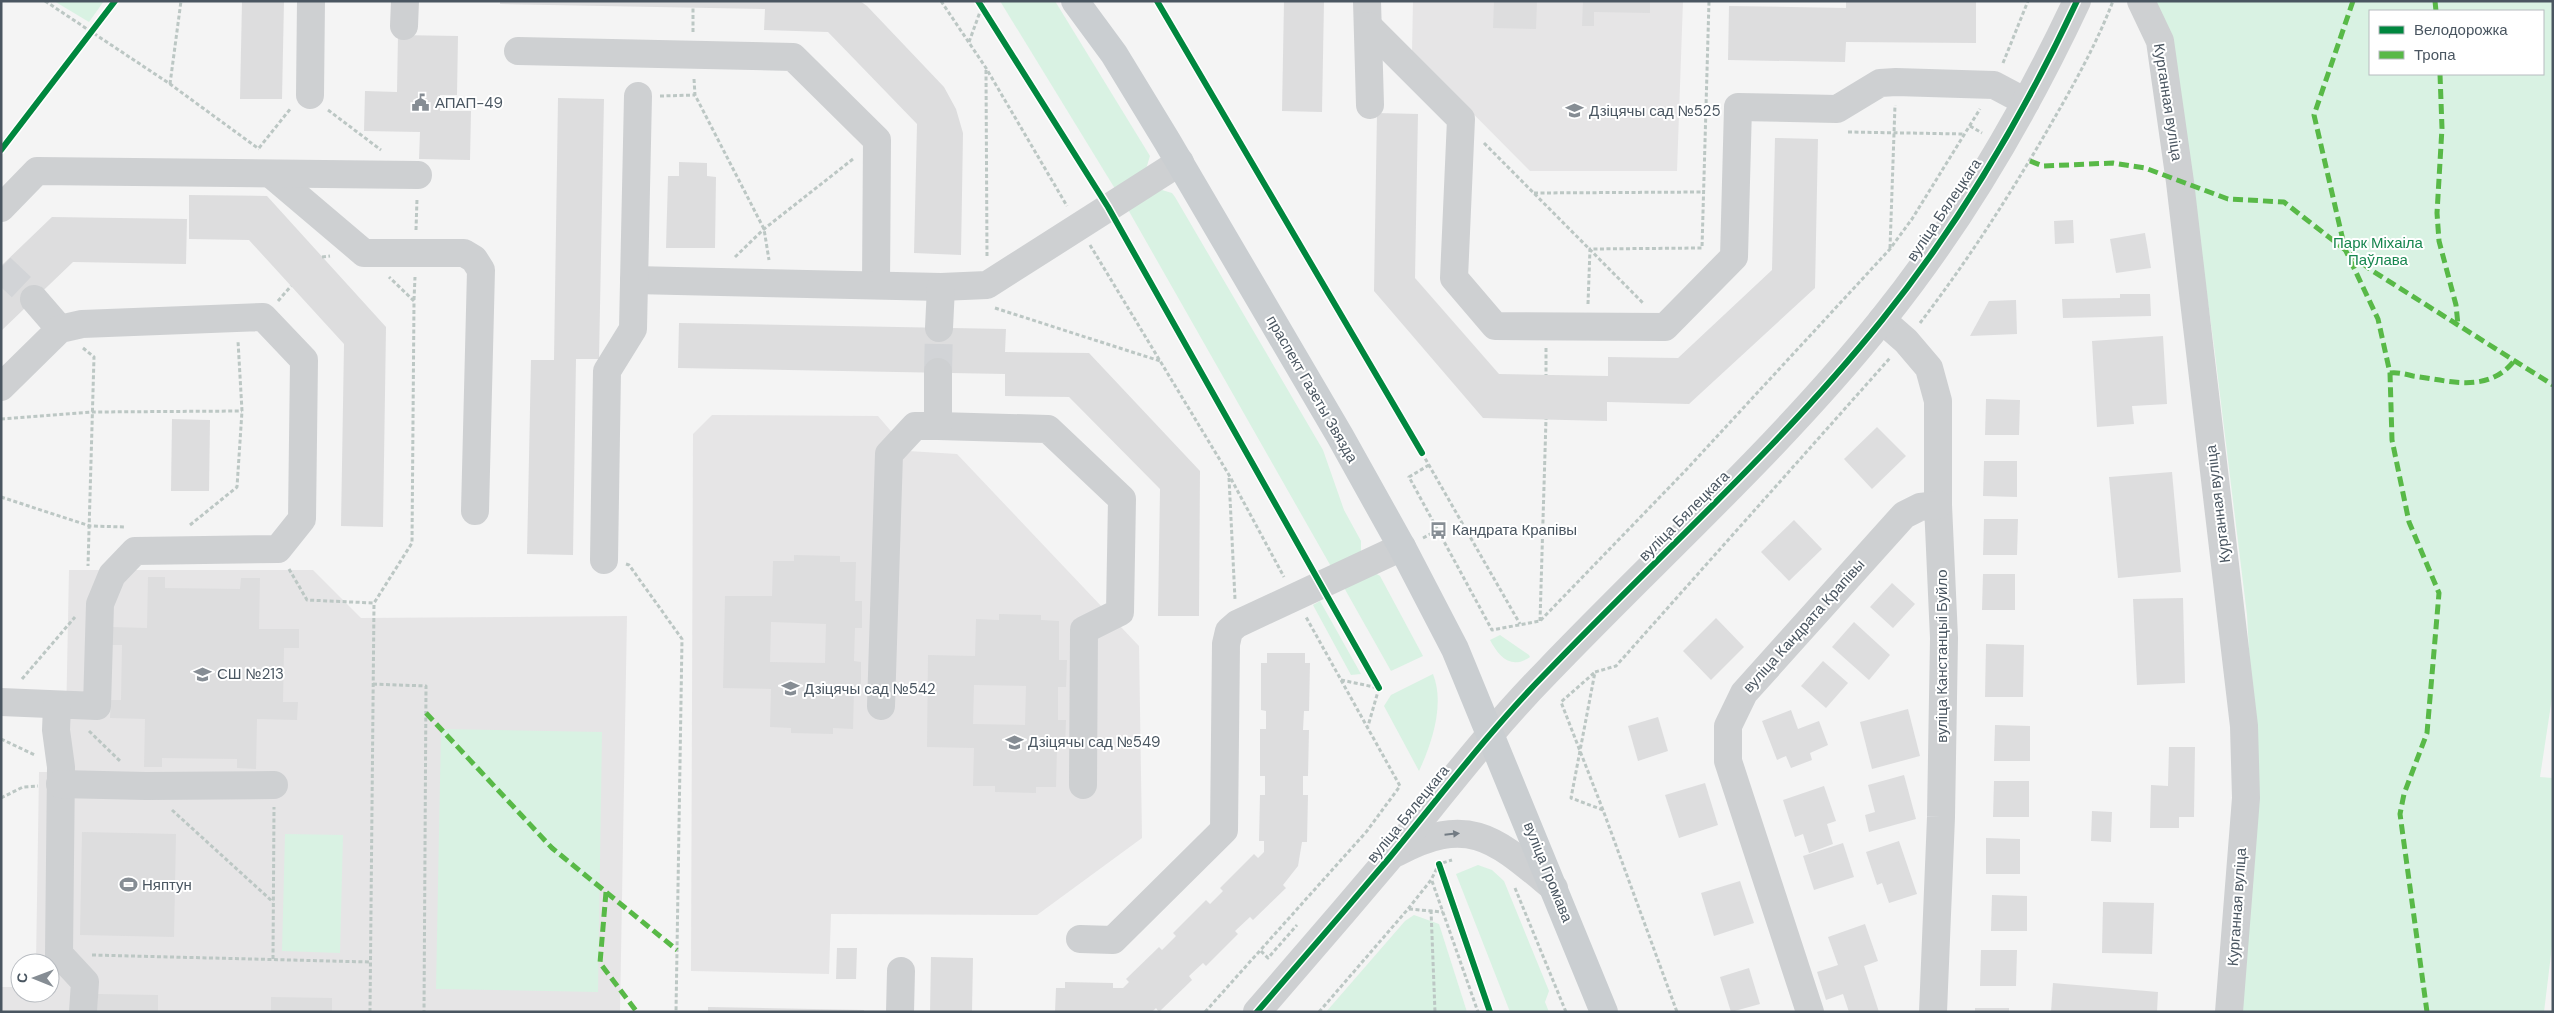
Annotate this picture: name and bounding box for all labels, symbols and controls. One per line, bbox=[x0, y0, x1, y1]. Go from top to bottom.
legend bbox=[2369, 10, 2544, 75]
text: Велодорожка bbox=[2414, 20, 2508, 40]
street label: Курганная вуліца bbox=[2149, 42, 2187, 163]
text: Тропа bbox=[2414, 45, 2456, 65]
public building icon: АПАП-49 bbox=[411, 93, 431, 113]
place label: АПАП-49 bbox=[435, 93, 503, 113]
school or university icon: Дзіцячы сад №525 bbox=[1565, 101, 1585, 121]
place label: Дзіцячы сад №525 bbox=[1589, 101, 1721, 121]
street label: вуліца Бялецкага bbox=[1902, 154, 1986, 265]
park label: Парк Міхаіла Паўлава bbox=[2333, 233, 2424, 270]
street label: праспект Газеты Звязда bbox=[1262, 312, 1363, 467]
street label: Курганная вуліца bbox=[2201, 443, 2235, 564]
street label: вуліца Бялецкага bbox=[1634, 466, 1734, 566]
bus stop icon: Кандрата Крапівы bbox=[1428, 520, 1448, 540]
place label: Кандрата Крапівы bbox=[1452, 520, 1577, 540]
street label: вуліца Кандрата Крапівы bbox=[1739, 555, 1869, 697]
street label: вуліца Канстанцыі Буйло bbox=[1932, 569, 1952, 743]
school or university icon: СШ №213 bbox=[193, 664, 213, 684]
place label: СШ №213 bbox=[217, 664, 284, 684]
school or university icon: Дзіцячы сад №542 bbox=[780, 679, 800, 699]
place label: Дзіцячы сад №542 bbox=[804, 679, 936, 699]
school or university icon: Дзіцячы сад №549 bbox=[1004, 732, 1024, 752]
place label: Дзіцячы сад №549 bbox=[1028, 732, 1161, 752]
street label: вуліца Бялецкага bbox=[1362, 760, 1454, 867]
street label: вуліца Громава bbox=[1519, 819, 1577, 926]
one-way arrow bbox=[1444, 830, 1460, 838]
street label: Курганная вуліца bbox=[2223, 846, 2251, 967]
sports icon: Няптун bbox=[118, 875, 138, 895]
place label: Няптун bbox=[142, 875, 192, 895]
north arrow bbox=[10, 953, 60, 1003]
text: С bbox=[13, 973, 31, 983]

